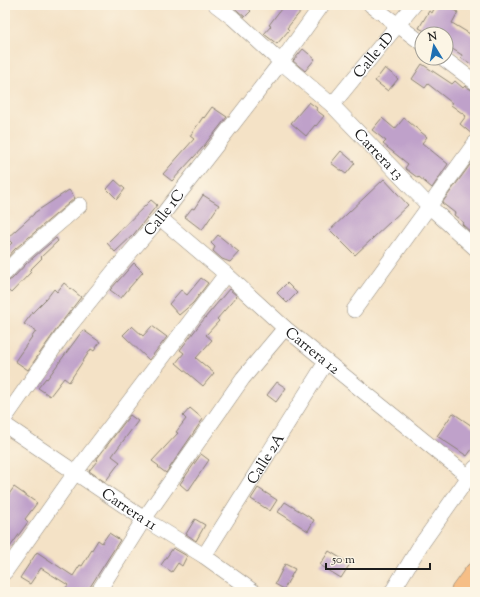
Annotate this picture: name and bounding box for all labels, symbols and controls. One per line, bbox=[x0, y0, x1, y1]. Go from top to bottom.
north arrow bbox=[414, 26, 454, 66]
street label: Calle 1D bbox=[349, 28, 400, 83]
text: N bbox=[426, 28, 438, 46]
street label: Carrera 13 bbox=[348, 125, 408, 185]
street label: Calle 1C bbox=[140, 186, 190, 241]
street label: Carrera 12 bbox=[280, 323, 343, 380]
street label: Calle 2A bbox=[243, 430, 290, 489]
street label: Carrera 11 bbox=[96, 484, 160, 536]
scale bar bbox=[326, 545, 430, 571]
text: 50 m bbox=[331, 551, 355, 569]

